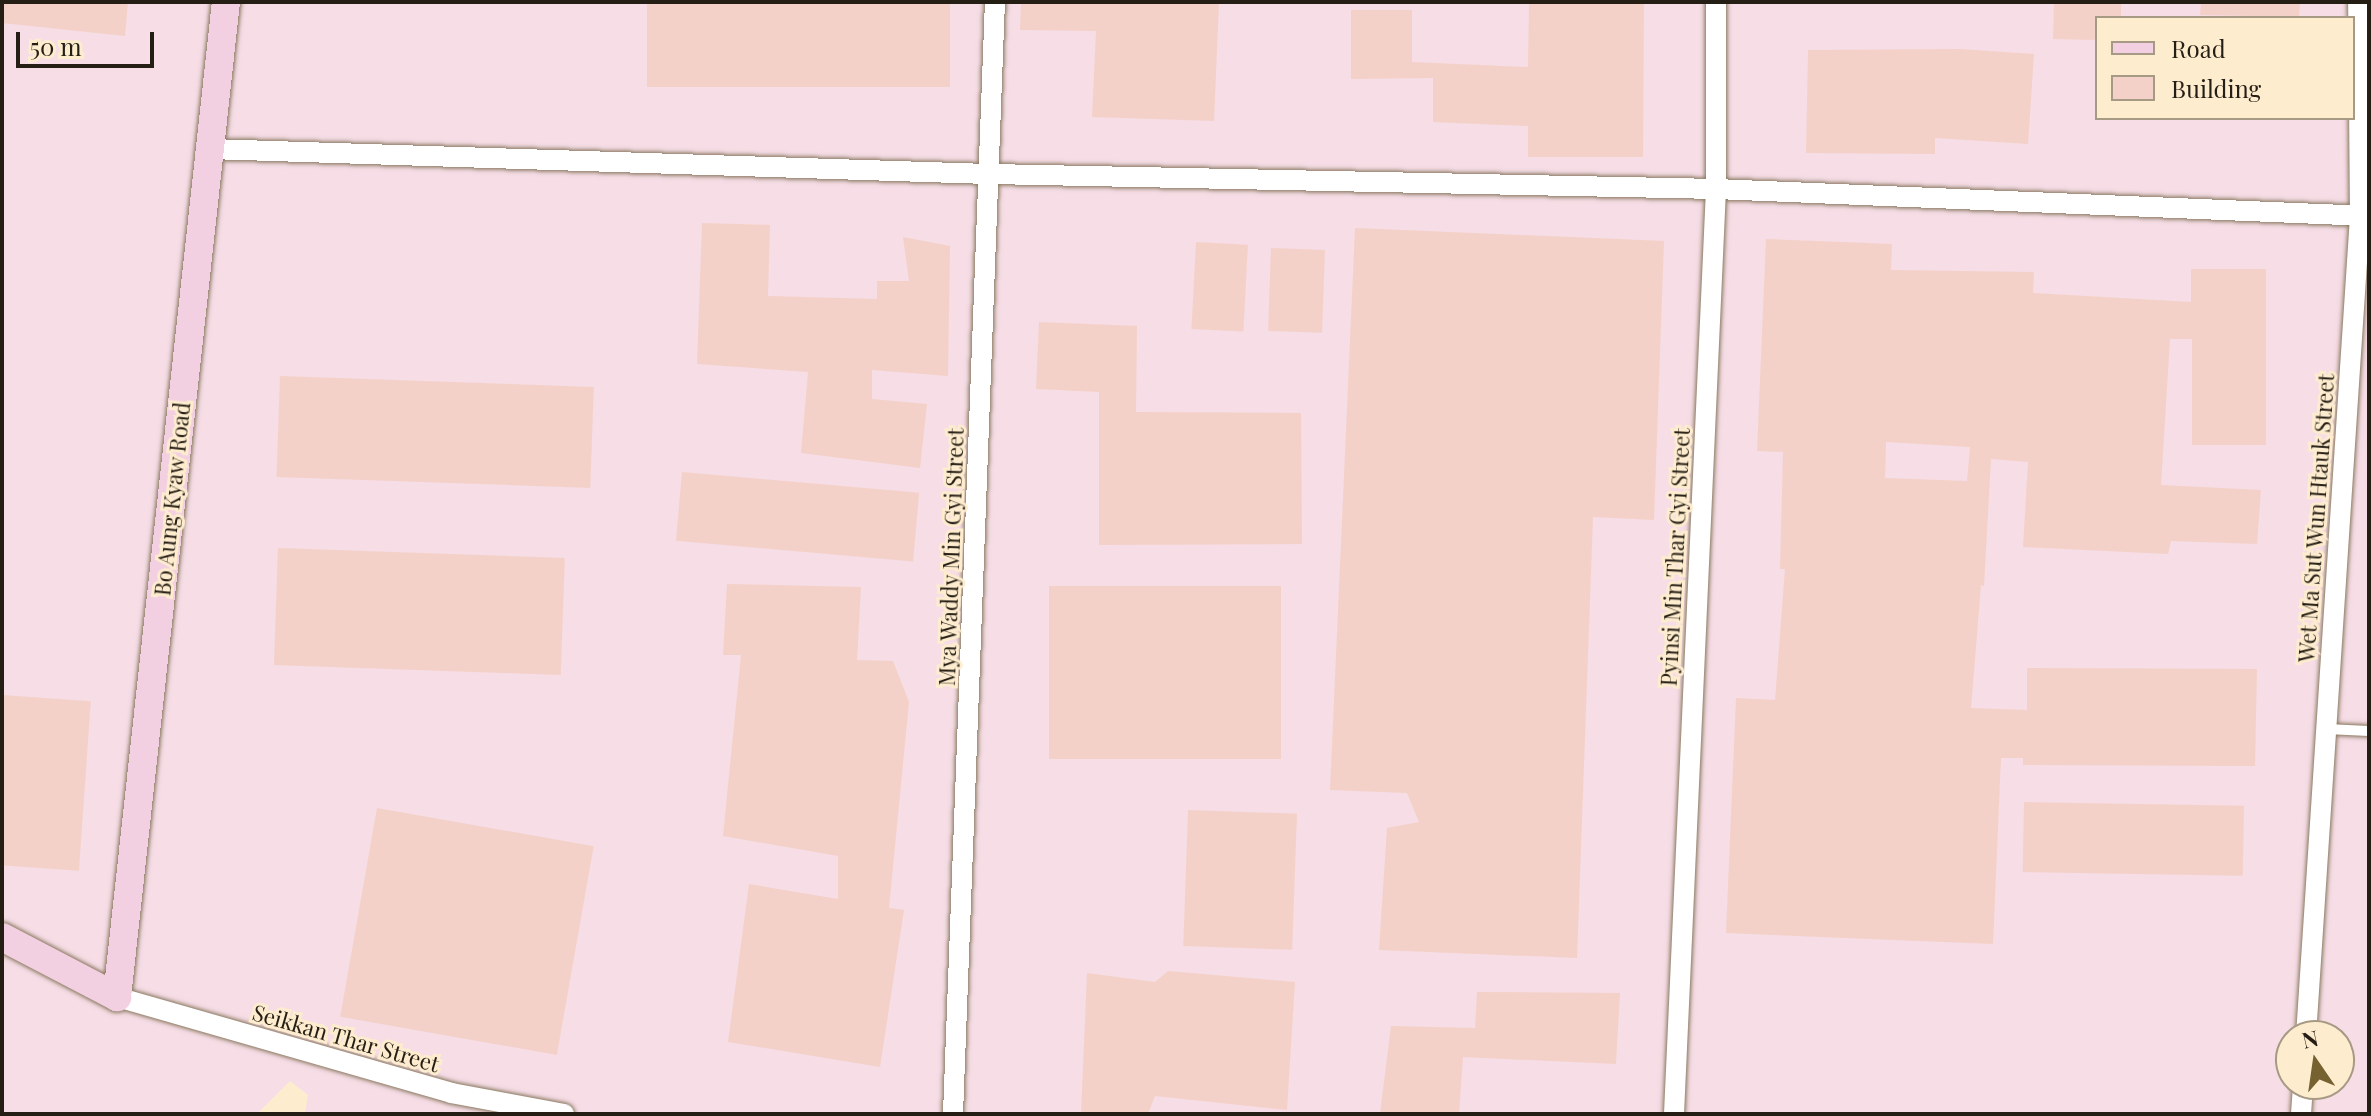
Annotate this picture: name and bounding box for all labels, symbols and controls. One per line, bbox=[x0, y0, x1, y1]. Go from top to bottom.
scale bar bbox=[20, 16, 158, 66]
legend bbox=[2095, 16, 2355, 120]
text: 50 m bbox=[30, 30, 82, 62]
text: Road bbox=[2171, 32, 2226, 64]
text: Building bbox=[2171, 72, 2261, 104]
street label: Wet Ma Sut Wun Htauk Street bbox=[2293, 372, 2339, 664]
street label: Bo Aung Kyaw Road bbox=[149, 400, 195, 598]
street label: Mya Waddy Min Gyi Street bbox=[933, 427, 969, 687]
street label: Pyinsi Min Thar Gyi Street bbox=[1655, 427, 1695, 687]
street label: Seikkan Thar Street bbox=[249, 999, 443, 1077]
north arrow bbox=[2275, 1020, 2355, 1100]
text: N bbox=[2299, 1022, 2321, 1055]

